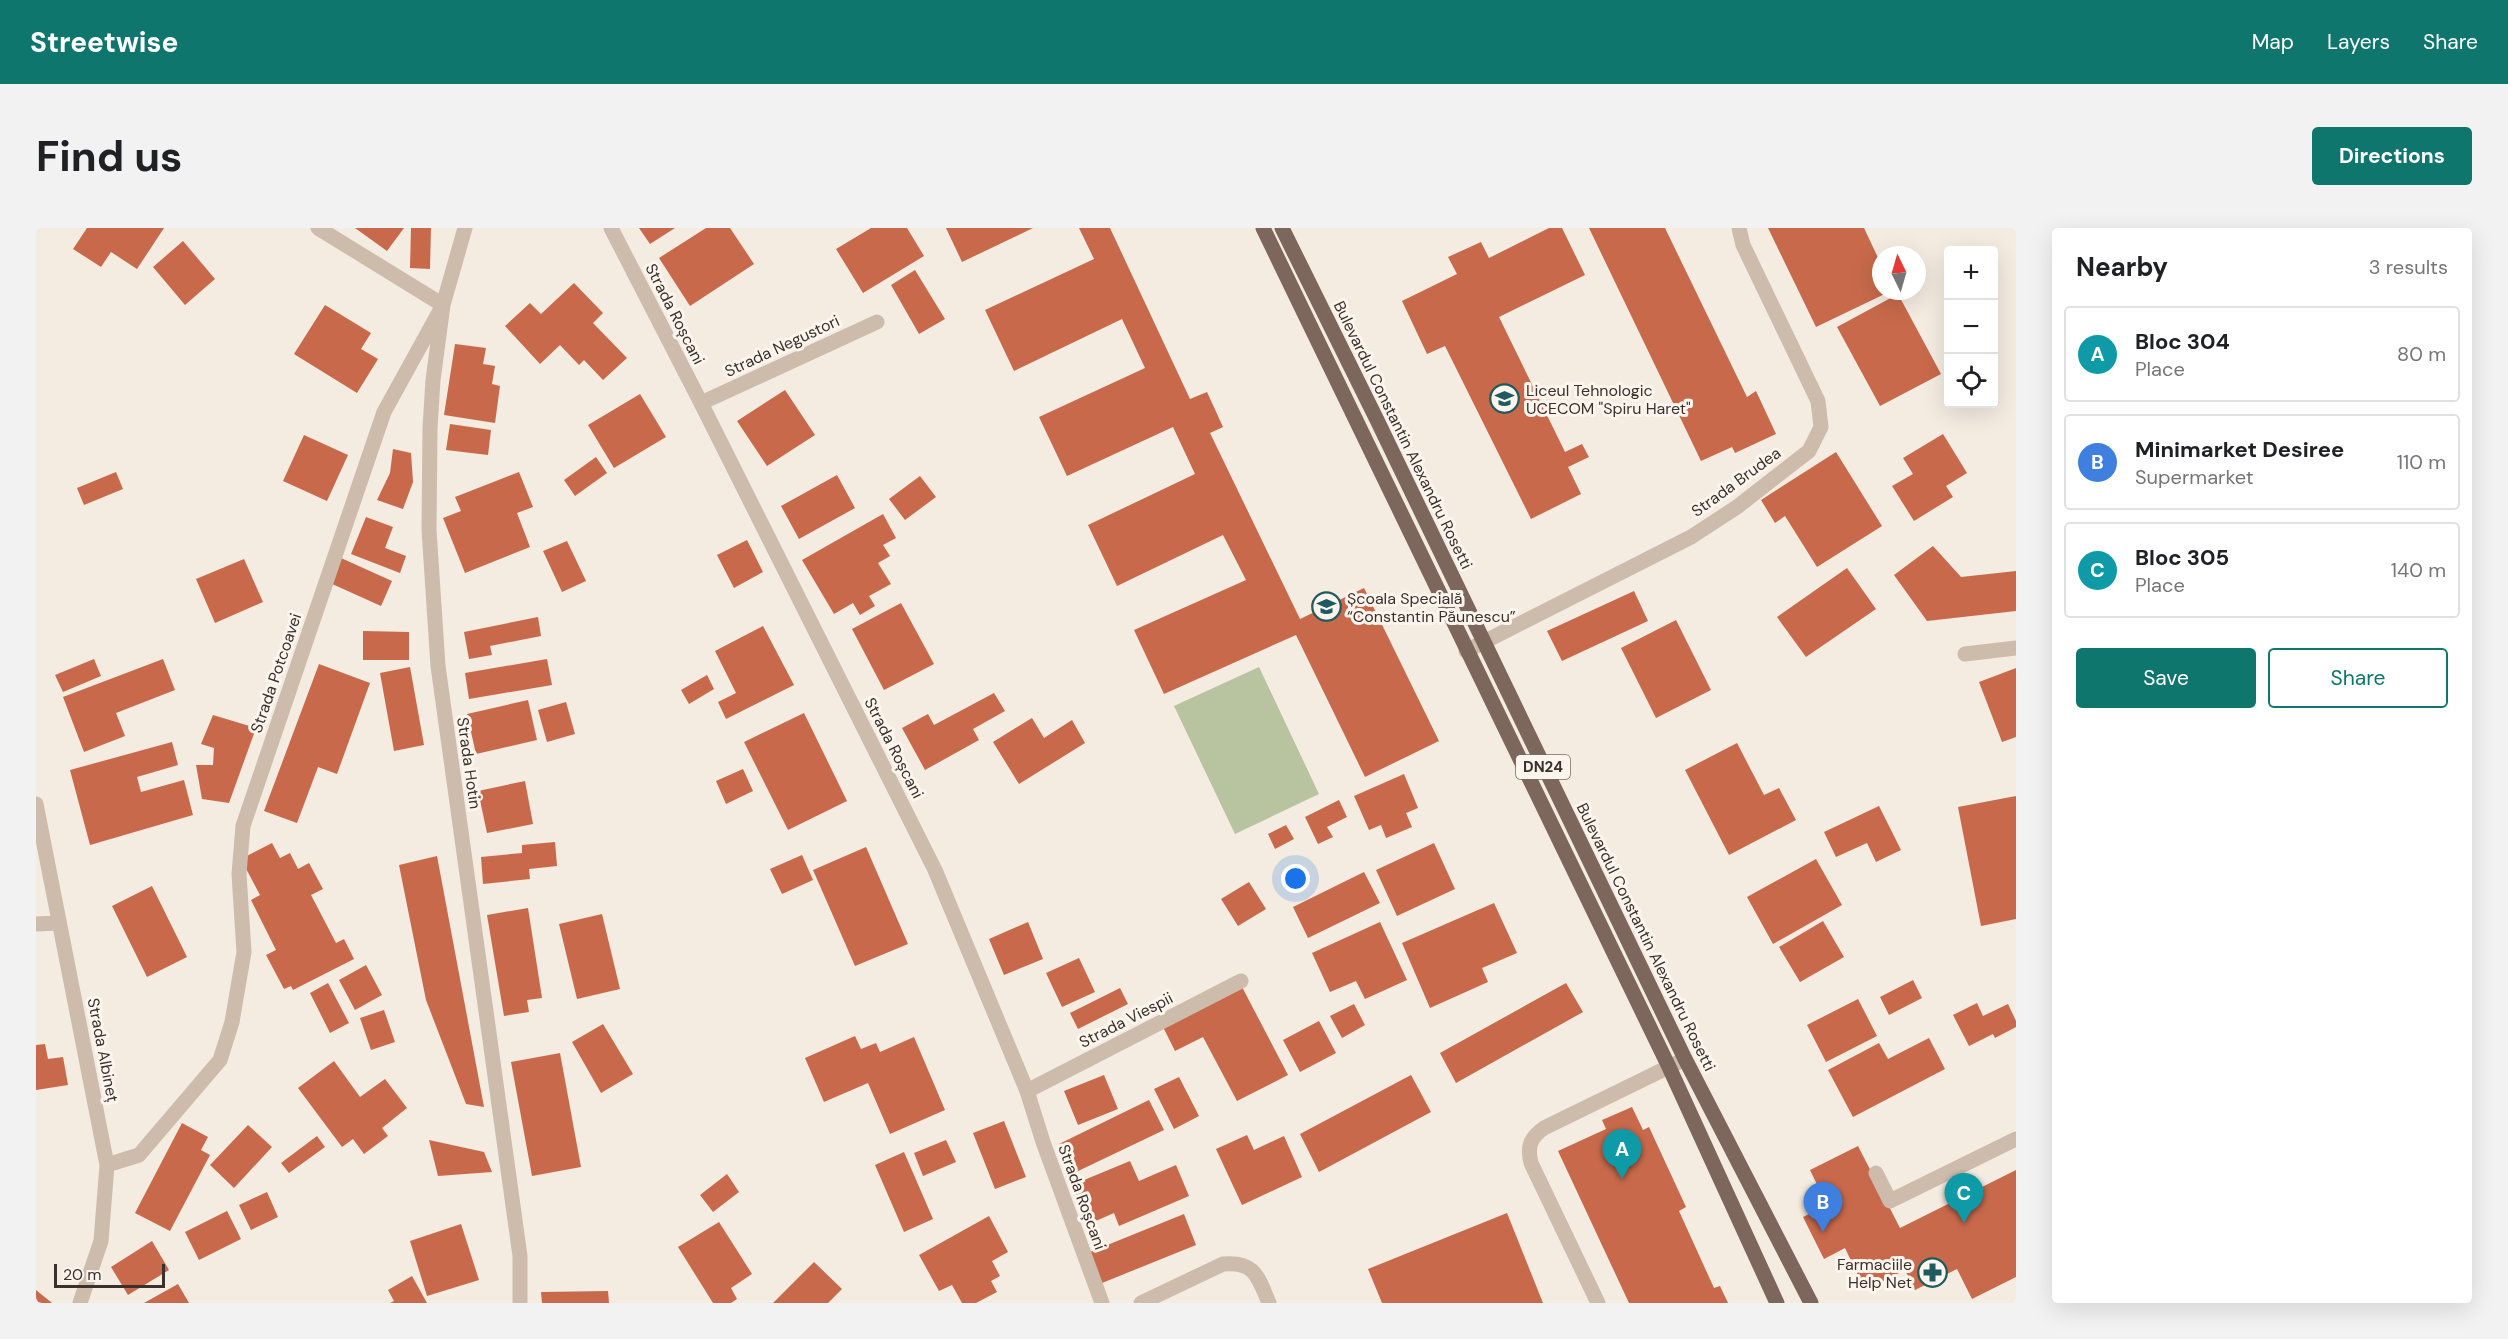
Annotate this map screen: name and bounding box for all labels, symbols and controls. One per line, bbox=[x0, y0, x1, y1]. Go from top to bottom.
text: Streetwise bbox=[30, 24, 178, 61]
text: Map bbox=[2252, 28, 2294, 56]
text: Layers bbox=[2327, 28, 2390, 56]
text: Share bbox=[2423, 28, 2478, 56]
button: Directions bbox=[2312, 127, 2472, 185]
text: Find us bbox=[36, 129, 182, 184]
north arrow bbox=[1872, 246, 1926, 300]
map controls bbox=[1944, 246, 1998, 408]
button: + bbox=[1944, 246, 1998, 300]
text: Nearby bbox=[2076, 250, 2168, 284]
text: 3 results bbox=[2369, 254, 2448, 280]
street label: Strada Roșcani bbox=[641, 260, 709, 368]
street label: Bulevardul Constantin Alexandru Rosetti bbox=[1329, 297, 1477, 573]
button: − bbox=[1944, 300, 1998, 354]
street label: Strada Negustori bbox=[721, 310, 843, 382]
text: Bloc 304 bbox=[2135, 327, 2230, 356]
text: A bbox=[2090, 341, 2105, 367]
text: 80 m bbox=[2397, 341, 2446, 367]
button: locate bbox=[1944, 354, 1998, 408]
text: Place bbox=[2135, 356, 2185, 382]
place label: Liceul Tehnologic UCECOM "Spiru Haret" bbox=[1526, 380, 1691, 419]
school or university icon: Liceul Tehnologic UCECOM "Spiru Haret" bbox=[1489, 383, 1521, 415]
text: Minimarket Desiree bbox=[2135, 435, 2344, 464]
street label: Strada Brudea bbox=[1687, 442, 1785, 522]
text: B bbox=[2091, 449, 2104, 475]
text: 110 m bbox=[2397, 449, 2446, 475]
text: Supermarket bbox=[2135, 464, 2254, 490]
text: Bloc 305 bbox=[2135, 543, 2229, 572]
text: C bbox=[2090, 557, 2105, 583]
text: 140 m bbox=[2391, 557, 2446, 583]
text: Place bbox=[2135, 572, 2185, 598]
place label: Școala Specială “Constantin Păunescu” bbox=[1347, 588, 1516, 627]
school or university icon: Școala Specială “Constantin Păunescu” bbox=[1310, 591, 1342, 623]
street label: Strada Potcoavei bbox=[246, 610, 306, 736]
button: Save bbox=[2076, 648, 2256, 708]
button: Share bbox=[2268, 648, 2448, 708]
street label: Strada Roșcani bbox=[860, 694, 928, 802]
street label: Strada Hotin bbox=[452, 716, 486, 810]
road number: DN24 bbox=[1516, 755, 1570, 779]
street label: Bulevardul Constantin Alexandru Rosetti bbox=[1572, 799, 1720, 1075]
your location bbox=[1281, 864, 1310, 893]
street label: Strada Viespii bbox=[1076, 987, 1176, 1053]
street label: Strada Albineț bbox=[83, 996, 123, 1104]
pin: A bbox=[1602, 1130, 1642, 1179]
street label: Strada Roșcani bbox=[1053, 1141, 1111, 1253]
pin: C bbox=[1944, 1174, 1984, 1223]
pin: B bbox=[1804, 1182, 1842, 1232]
place label: Farmaciile Help Net bbox=[1837, 1254, 1912, 1293]
pharmacy icon: Farmaciile Help Net bbox=[1917, 1257, 1949, 1289]
scale bar bbox=[54, 1261, 165, 1288]
text: 20 m bbox=[63, 1264, 102, 1285]

